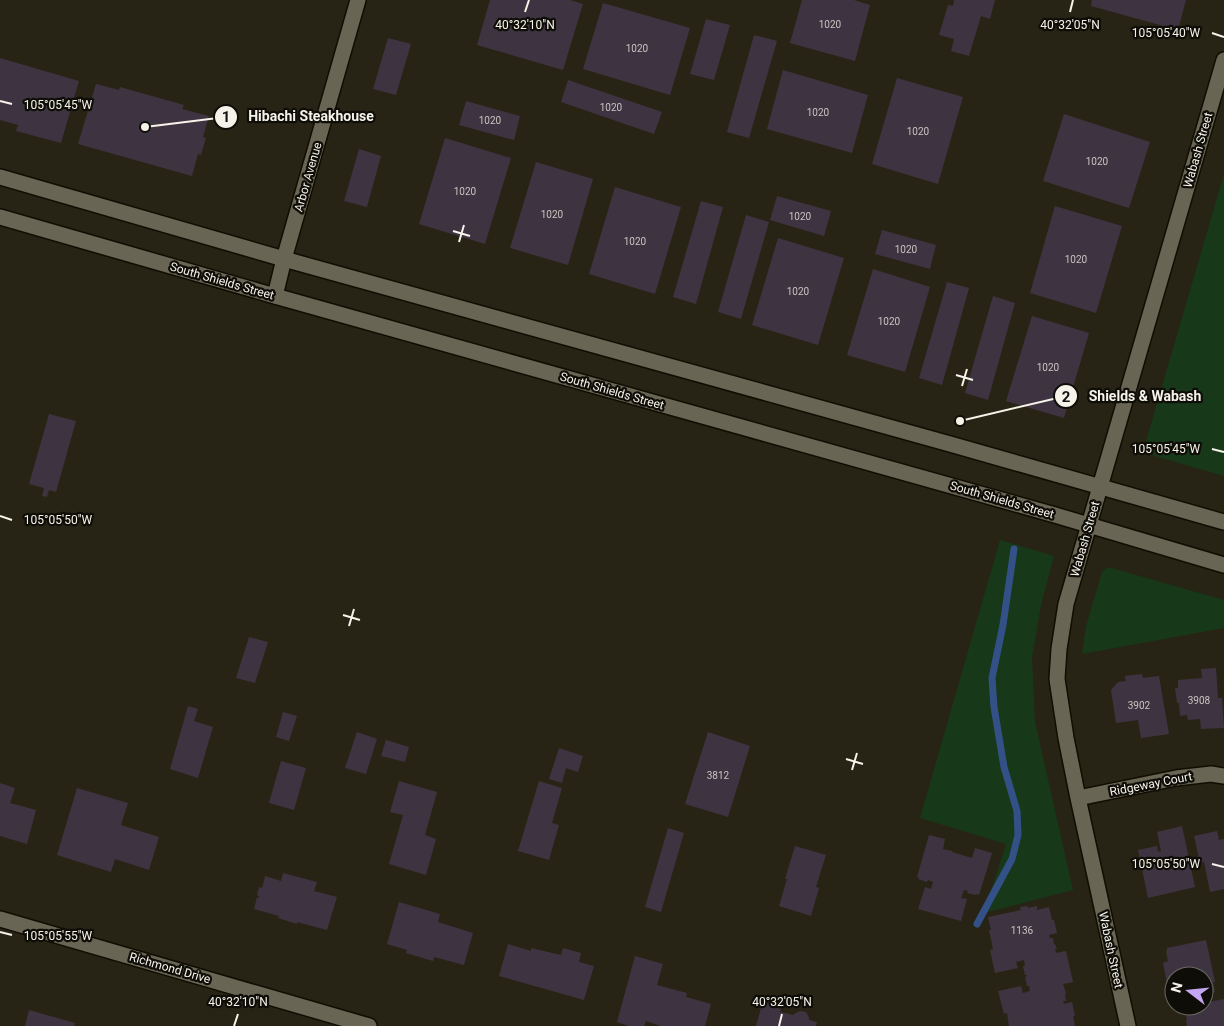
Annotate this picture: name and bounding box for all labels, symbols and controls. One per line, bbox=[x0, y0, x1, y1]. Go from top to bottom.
text: 40°32'10"N bbox=[495, 18, 555, 32]
text: 40°32'05"N bbox=[1040, 18, 1100, 32]
house number: 1020 bbox=[819, 19, 842, 30]
text: 105°05'40"W bbox=[1132, 26, 1200, 40]
house number: 1020 bbox=[626, 43, 649, 54]
text: 105°05'45"W bbox=[24, 98, 92, 112]
callout: Hibachi Steakhouse bbox=[214, 102, 384, 131]
house number: 1020 bbox=[600, 102, 623, 113]
house number: 1020 bbox=[807, 107, 830, 118]
text: 1 bbox=[222, 108, 230, 126]
text: Hibachi Steakhouse bbox=[248, 108, 374, 124]
street label: Wabash Street bbox=[1181, 111, 1215, 189]
house number: 1020 bbox=[479, 115, 502, 126]
house number: 1020 bbox=[907, 126, 930, 137]
street label: Arbor Avenue bbox=[291, 141, 325, 213]
house number: 1020 bbox=[1086, 156, 1109, 167]
house number: 1020 bbox=[454, 186, 477, 197]
house number: 1020 bbox=[541, 209, 564, 220]
house number: 1020 bbox=[789, 211, 812, 222]
house number: 1020 bbox=[624, 236, 647, 247]
house number: 1020 bbox=[895, 244, 918, 255]
house number: 1020 bbox=[1065, 254, 1088, 265]
street label: South Shields Street bbox=[168, 259, 276, 303]
house number: 1020 bbox=[787, 286, 810, 297]
house number: 1020 bbox=[878, 316, 901, 327]
house number: 1020 bbox=[1037, 362, 1060, 373]
street label: South Shields Street bbox=[558, 369, 666, 413]
callout: Shields & Wabash bbox=[1054, 382, 1211, 411]
text: 2 bbox=[1062, 388, 1071, 406]
text: Shields & Wabash bbox=[1089, 388, 1201, 404]
text: 105°05'45"W bbox=[1132, 442, 1200, 456]
street label: South Shields Street bbox=[948, 478, 1056, 522]
street label: Wabash Street bbox=[1068, 500, 1102, 578]
text: 105°05'50"W bbox=[24, 513, 92, 527]
house number: 3908 bbox=[1188, 695, 1211, 706]
house number: 3902 bbox=[1128, 700, 1151, 711]
street label: Ridgeway Court bbox=[1109, 769, 1194, 799]
house number: 3812 bbox=[707, 770, 730, 781]
text: 105°05'50"W bbox=[1132, 857, 1200, 871]
street label: Wabash Street bbox=[1096, 911, 1126, 990]
house number: 1136 bbox=[1011, 925, 1034, 936]
text: 105°05'55"W bbox=[24, 929, 92, 943]
street label: Richmond Drive bbox=[128, 950, 212, 986]
north arrow bbox=[1164, 966, 1214, 1016]
text: N bbox=[1167, 980, 1186, 994]
text: 40°32'10"N bbox=[208, 995, 268, 1009]
text: 40°32'05"N bbox=[752, 995, 812, 1009]

